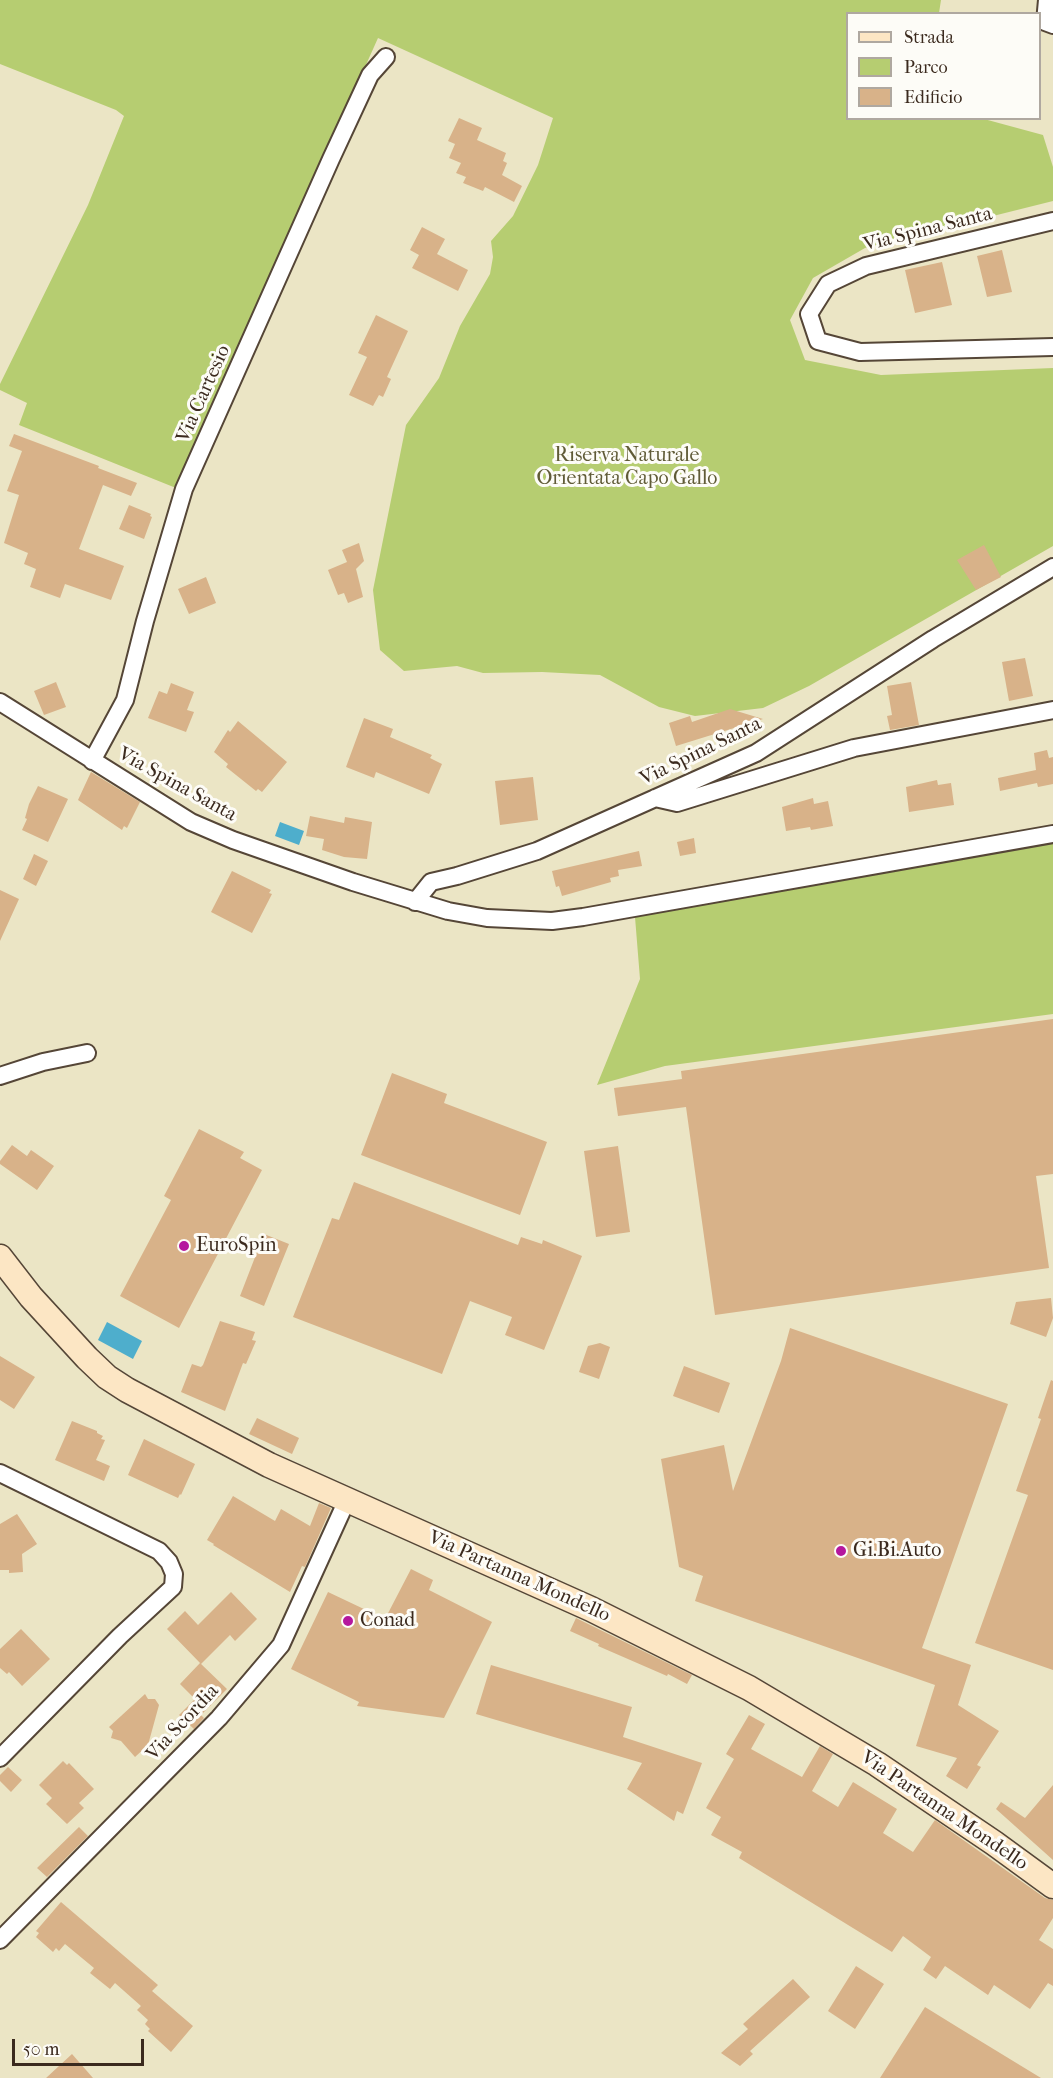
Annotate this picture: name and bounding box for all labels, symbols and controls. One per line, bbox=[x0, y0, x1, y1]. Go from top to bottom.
legend bbox=[846, 12, 1041, 120]
text: Strada bbox=[904, 27, 954, 48]
text: Parco bbox=[904, 57, 948, 78]
text: Edificio bbox=[904, 87, 962, 108]
street label: Via Spina Santa bbox=[861, 202, 995, 258]
street label: Via Cartesio bbox=[172, 342, 236, 446]
park label: Riserva Naturale Orientata Capo Gallo bbox=[537, 444, 717, 491]
street label: Via Spina Santa bbox=[636, 712, 766, 792]
street label: Via Spina Santa bbox=[113, 743, 241, 827]
place label: EuroSpin bbox=[196, 1234, 277, 1258]
marker: EuroSpin bbox=[177, 1239, 191, 1253]
street label: Via Partanna Mondello bbox=[424, 1526, 614, 1628]
place label: Gi.Bi.Auto bbox=[853, 1539, 942, 1563]
marker: Gi.Bi.Auto bbox=[834, 1544, 848, 1558]
place label: Conad bbox=[360, 1609, 415, 1633]
marker: Conad bbox=[341, 1614, 355, 1628]
street label: Via Scordia bbox=[142, 1680, 224, 1766]
street label: Via Partanna Mondello bbox=[856, 1746, 1032, 1876]
scale bar bbox=[15, 2027, 147, 2065]
text: 50 m bbox=[23, 2039, 59, 2060]

